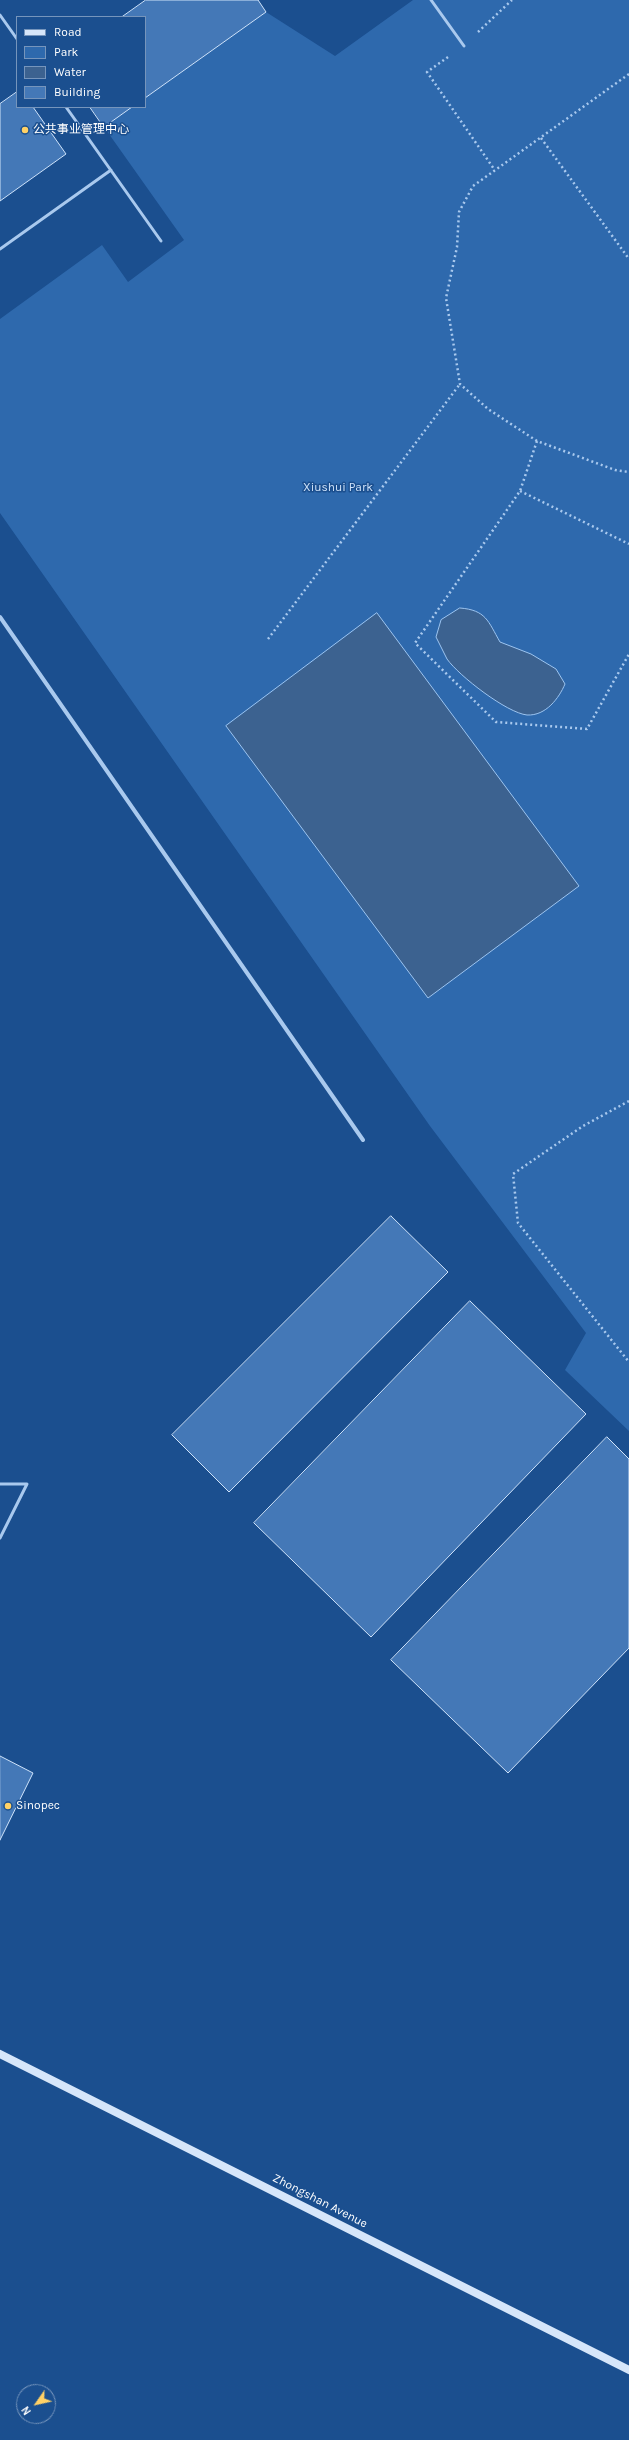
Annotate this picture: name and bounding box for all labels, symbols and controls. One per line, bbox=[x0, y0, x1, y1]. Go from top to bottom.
legend bbox=[16, 16, 146, 108]
text: Road bbox=[54, 25, 82, 39]
text: Park bbox=[54, 45, 78, 59]
text: Water bbox=[54, 65, 86, 79]
text: Building bbox=[54, 85, 100, 99]
place label: 公共事业管理中心 bbox=[33, 123, 129, 137]
marker: 公共事业管理中心 bbox=[20, 125, 30, 135]
park label: Xiushui Park bbox=[303, 481, 373, 495]
place label: Sinopec bbox=[16, 1799, 60, 1813]
marker: Sinopec bbox=[3, 1801, 13, 1811]
street label: Zhongshan Avenue bbox=[270, 2171, 370, 2231]
north arrow bbox=[16, 2384, 56, 2424]
text: N bbox=[19, 2404, 34, 2417]

